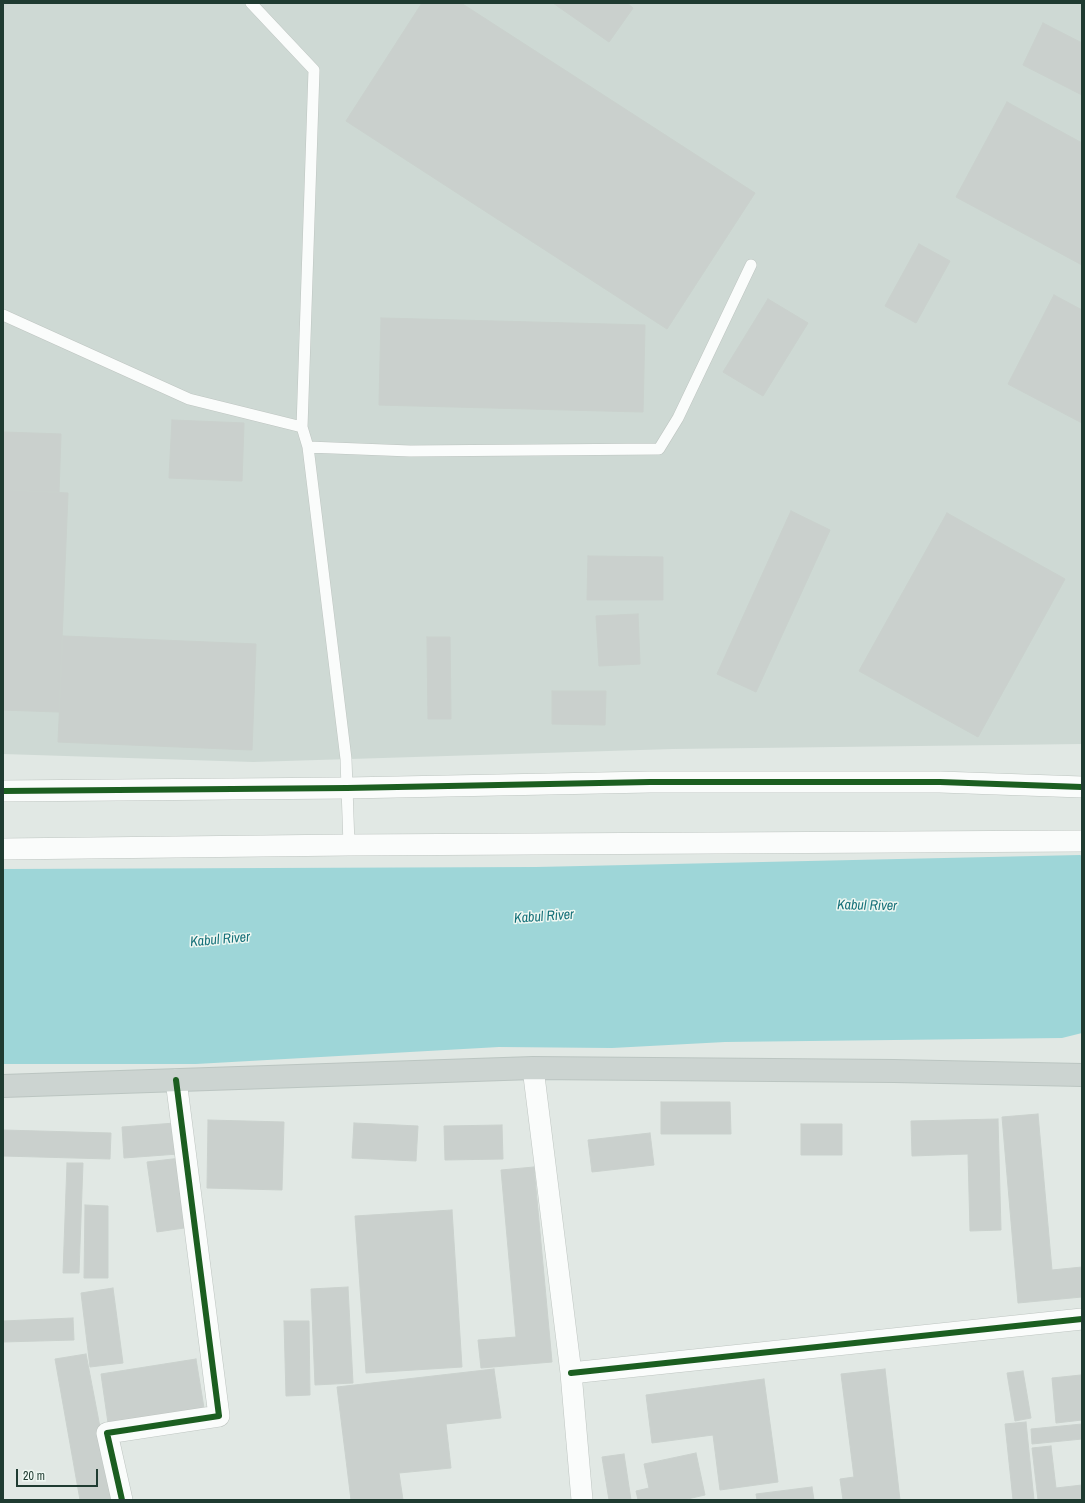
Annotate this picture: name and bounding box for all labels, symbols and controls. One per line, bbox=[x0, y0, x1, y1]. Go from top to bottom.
water label: Kabul River bbox=[837, 897, 897, 915]
water label: Kabul River bbox=[513, 907, 575, 927]
water label: Kabul River bbox=[189, 929, 251, 951]
scale bar bbox=[18, 1461, 100, 1487]
text: 20 m bbox=[23, 1468, 45, 1484]

